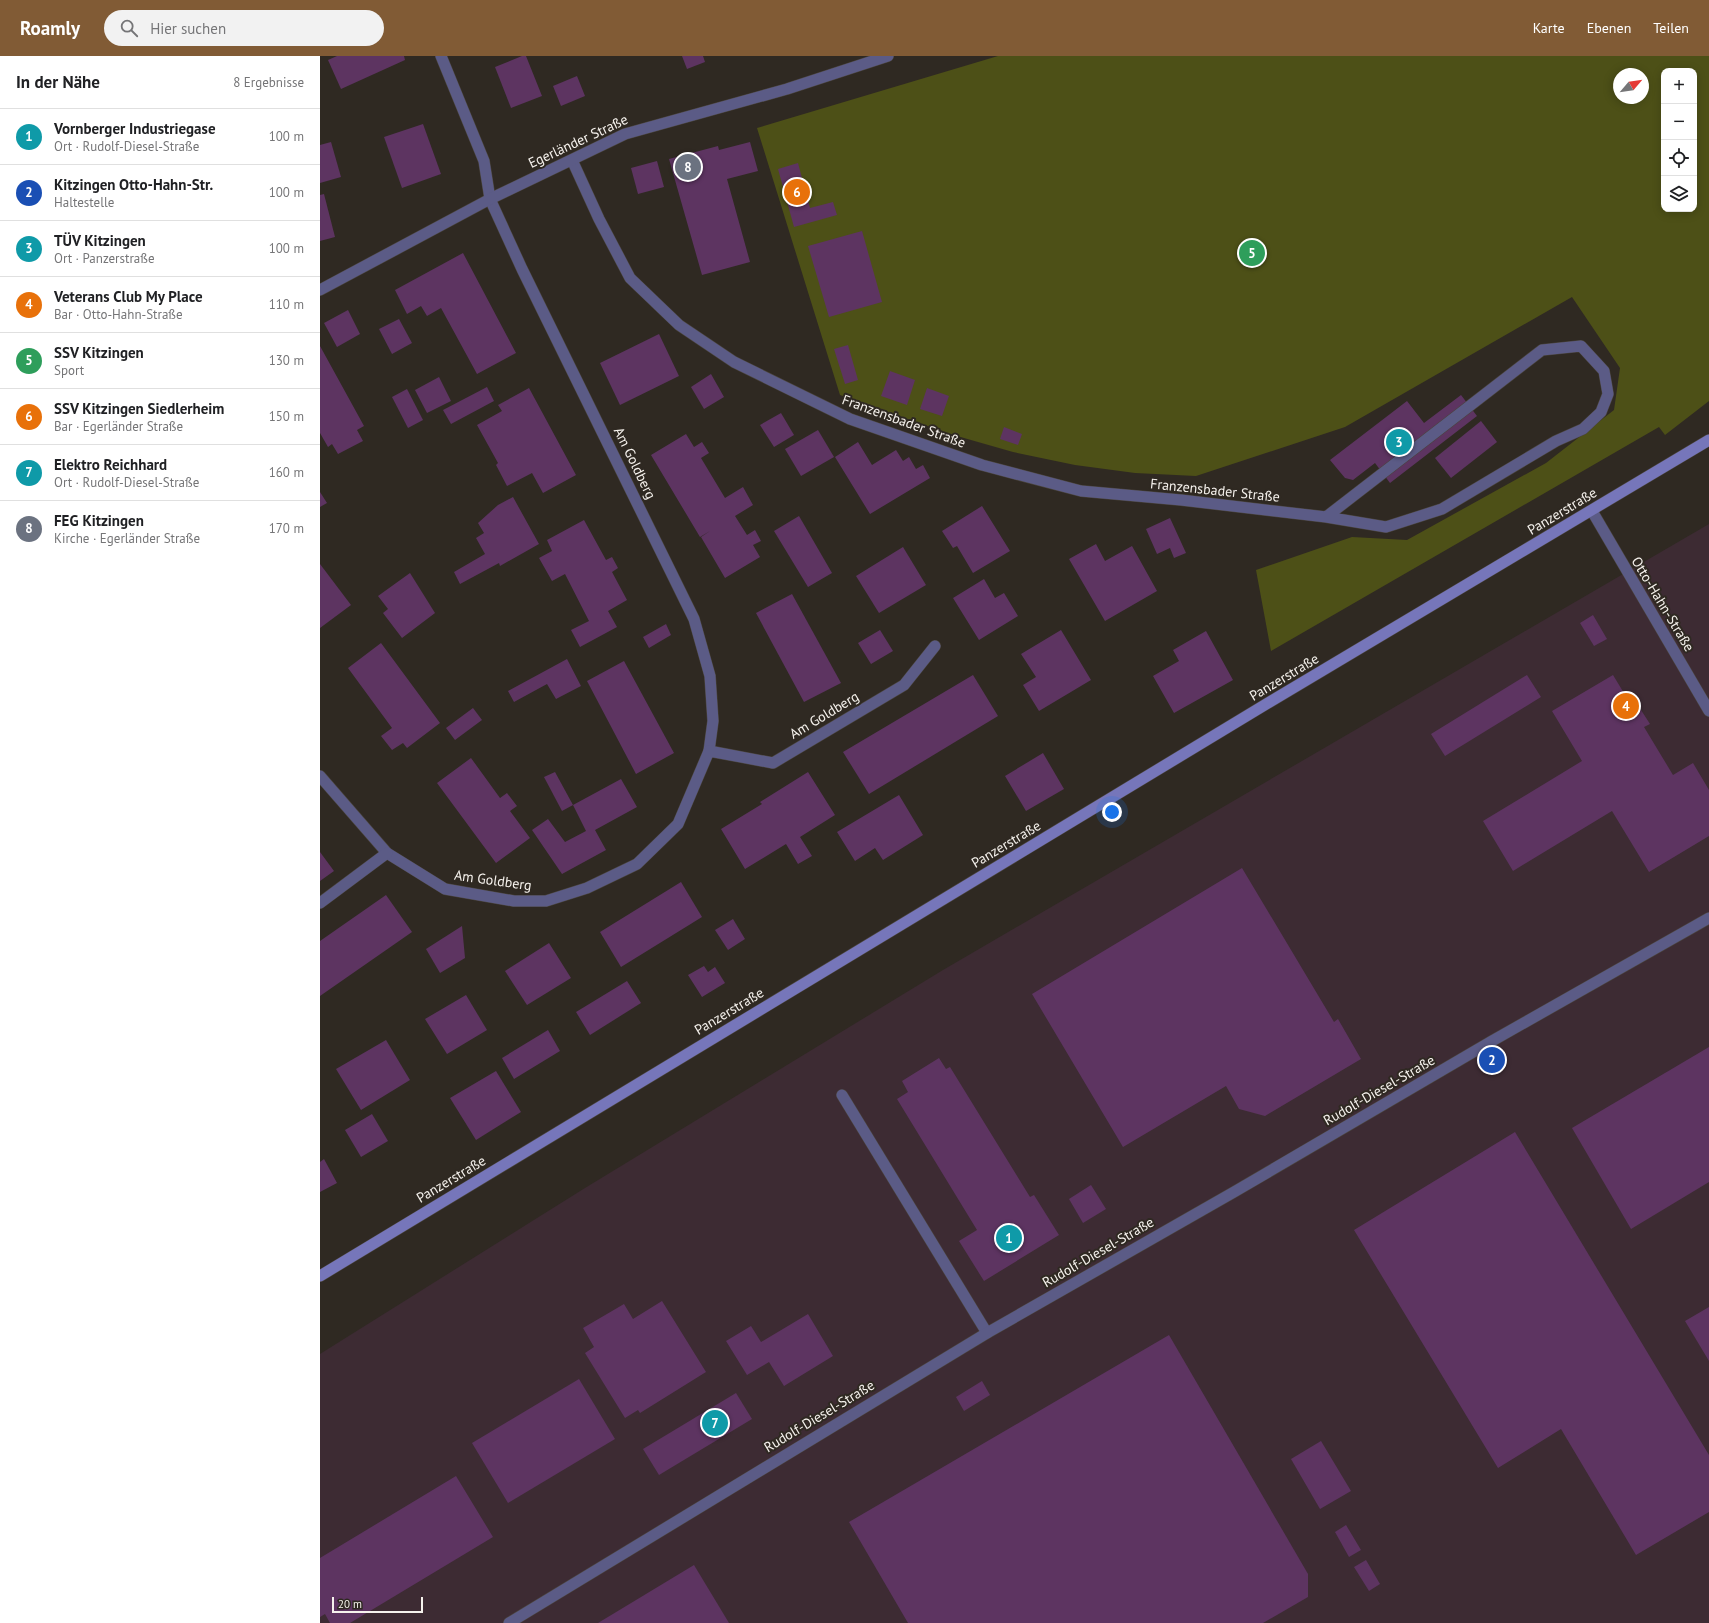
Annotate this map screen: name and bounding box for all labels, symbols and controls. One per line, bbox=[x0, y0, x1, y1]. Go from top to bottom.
search box bbox=[104, 10, 384, 46]
text: Roamly bbox=[20, 16, 80, 40]
icon: search bbox=[118, 17, 140, 39]
text: Hier suchen bbox=[150, 19, 226, 38]
text: Karte bbox=[1533, 19, 1565, 37]
text: Ebenen bbox=[1587, 19, 1631, 37]
text: Teilen bbox=[1653, 19, 1689, 37]
north arrow bbox=[1613, 68, 1649, 104]
map controls bbox=[1661, 68, 1697, 212]
button: + bbox=[1661, 68, 1697, 104]
text: In der Nähe bbox=[16, 71, 100, 93]
text: 8 Ergebnisse bbox=[233, 74, 304, 91]
button: − bbox=[1661, 104, 1697, 140]
street label: Egerländer Straße bbox=[525, 110, 631, 172]
text: Vornberger Industriegase bbox=[54, 119, 216, 138]
text: 1 bbox=[25, 128, 33, 145]
text: 100 m bbox=[269, 128, 304, 145]
text: Ort · Rudolf-Diesel-Straße bbox=[54, 138, 199, 155]
button: locate bbox=[1661, 140, 1697, 176]
pin: 8 bbox=[675, 152, 701, 182]
text: Kitzingen Otto-Hahn-Str. bbox=[54, 175, 213, 194]
button: layers bbox=[1661, 176, 1697, 212]
pin: 6 bbox=[784, 177, 810, 207]
text: 2 bbox=[25, 184, 33, 201]
text: 100 m bbox=[269, 184, 304, 201]
text: Haltestelle bbox=[54, 194, 114, 211]
text: TÜV Kitzingen bbox=[54, 231, 146, 250]
pin: 5 bbox=[1239, 238, 1265, 268]
text: 3 bbox=[25, 240, 33, 257]
text: 100 m bbox=[269, 240, 304, 257]
text: Ort · Panzerstraße bbox=[54, 250, 155, 267]
text: Veterans Club My Place bbox=[54, 287, 203, 306]
text: 4 bbox=[25, 296, 33, 313]
text: 110 m bbox=[269, 296, 304, 313]
text: Bar · Otto-Hahn-Straße bbox=[54, 306, 183, 323]
text: SSV Kitzingen bbox=[54, 343, 144, 362]
text: 5 bbox=[25, 352, 33, 369]
text: 130 m bbox=[269, 352, 304, 369]
text: Sport bbox=[54, 362, 84, 379]
street label: Franzensbader Straße bbox=[840, 390, 968, 452]
text: SSV Kitzingen Siedlerheim bbox=[54, 399, 224, 418]
text: 6 bbox=[25, 408, 33, 425]
text: 150 m bbox=[269, 408, 304, 425]
text: Bar · Egerländer Straße bbox=[54, 418, 183, 435]
street label: Am Goldberg bbox=[610, 424, 660, 502]
pin: 3 bbox=[1386, 427, 1412, 457]
text: Elektro Reichhard bbox=[54, 455, 167, 474]
text: 7 bbox=[25, 464, 33, 481]
text: 160 m bbox=[269, 464, 304, 481]
text: Ort · Rudolf-Diesel-Straße bbox=[54, 474, 199, 491]
street label: Franzensbader Straße bbox=[1149, 474, 1281, 506]
street label: Panzerstraße bbox=[1524, 483, 1600, 539]
text: FEG Kitzingen bbox=[54, 511, 144, 530]
text: 8 bbox=[25, 520, 33, 537]
text: 170 m bbox=[269, 520, 304, 537]
text: Kirche · Egerländer Straße bbox=[54, 530, 200, 547]
street label: Otto-Hahn-Straße bbox=[1628, 553, 1698, 655]
street label: Panzerstraße bbox=[1246, 649, 1322, 705]
street label: Am Goldberg bbox=[786, 687, 862, 743]
pin: 4 bbox=[1613, 691, 1639, 721]
your location bbox=[1102, 802, 1122, 822]
street label: Panzerstraße bbox=[968, 816, 1044, 872]
street label: Am Goldberg bbox=[453, 866, 533, 894]
street label: Panzerstraße bbox=[691, 983, 767, 1039]
pin: 2 bbox=[1479, 1045, 1505, 1075]
street label: Rudolf-Diesel-Straße bbox=[1320, 1051, 1438, 1129]
street label: Panzerstraße bbox=[413, 1151, 489, 1207]
street label: Rudolf-Diesel-Straße bbox=[1039, 1213, 1157, 1291]
pin: 1 bbox=[996, 1223, 1022, 1253]
street label: Rudolf-Diesel-Straße bbox=[760, 1376, 878, 1456]
pin: 7 bbox=[702, 1408, 728, 1438]
scale bar bbox=[332, 1595, 423, 1614]
text: 20 m bbox=[338, 1597, 362, 1611]

